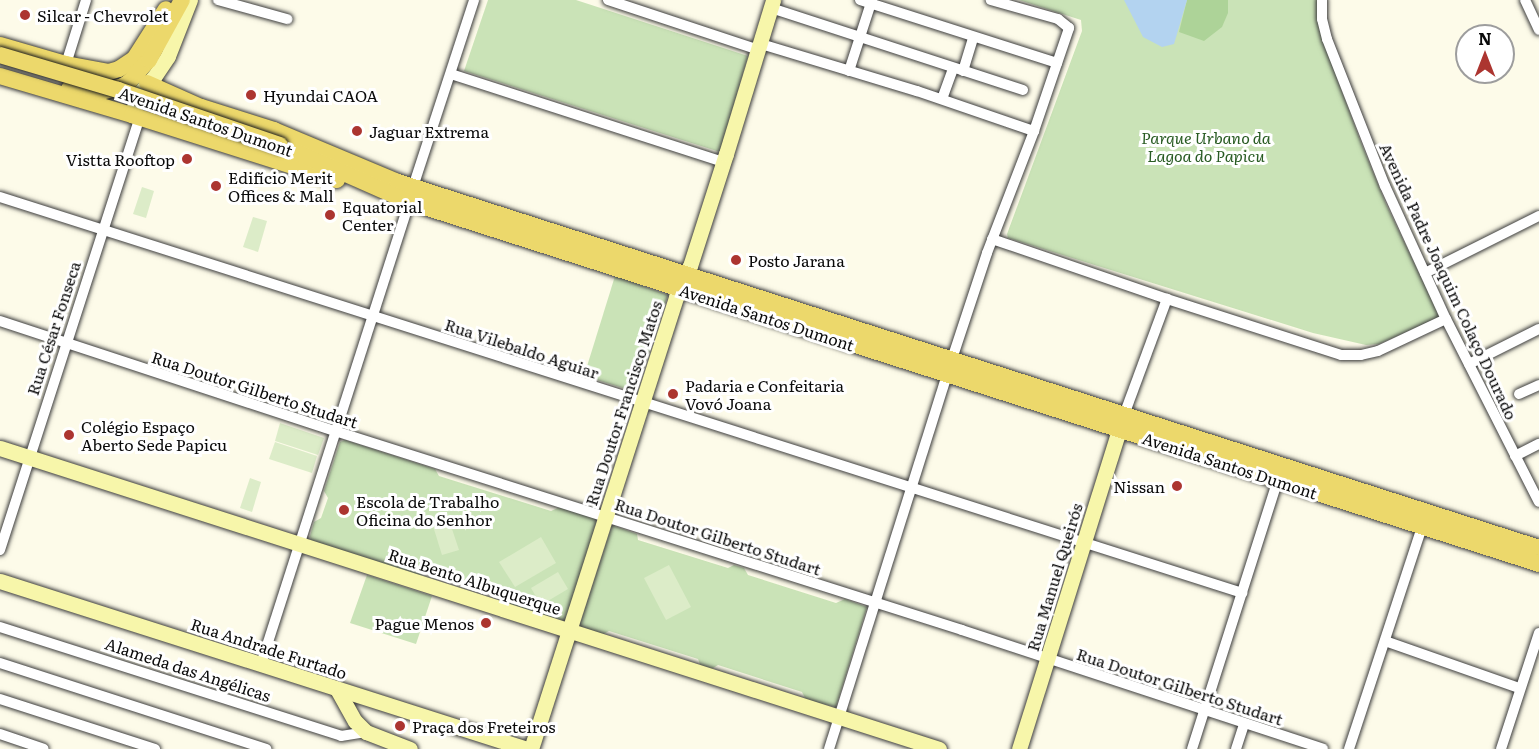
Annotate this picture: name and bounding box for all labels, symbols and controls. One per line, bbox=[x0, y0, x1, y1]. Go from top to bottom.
place label: Silcar - Chevrolet bbox=[37, 5, 169, 25]
marker: Silcar - Chevrolet bbox=[18, 8, 32, 22]
north arrow bbox=[1455, 24, 1515, 84]
text: N bbox=[1478, 26, 1492, 50]
street label: Avenida Santos Dumont bbox=[117, 82, 295, 160]
place label: Hyundai CAOA bbox=[263, 85, 378, 105]
marker: Hyundai CAOA bbox=[244, 88, 258, 102]
place label: Jaguar Extrema bbox=[369, 121, 489, 141]
marker: Jaguar Extrema bbox=[350, 124, 364, 138]
park label: Parque Urbano da Lagoa do Papicu bbox=[1141, 127, 1271, 165]
street label: Avenida Padre Joaquim Colaço Dourado bbox=[1376, 140, 1522, 422]
place label: Vistta Rooftop bbox=[66, 149, 175, 169]
marker: Vistta Rooftop bbox=[180, 152, 194, 166]
place label: Edifício Merit Offices & Mall bbox=[228, 167, 334, 205]
marker: Edifício Merit Offices & Mall bbox=[209, 179, 223, 193]
place label: Equatorial Center bbox=[342, 196, 422, 234]
marker: Equatorial Center bbox=[323, 208, 337, 222]
place label: Posto Jarana bbox=[748, 250, 845, 270]
marker: Posto Jarana bbox=[729, 253, 743, 267]
street label: Rua César Fonseca bbox=[22, 259, 84, 397]
street label: Avenida Santos Dumont bbox=[677, 280, 857, 354]
street label: Rua Doutor Francisco Matos bbox=[581, 298, 665, 508]
street label: Rua Vilebaldo Aguiar bbox=[443, 314, 601, 382]
street label: Rua Doutor Gilberto Studart bbox=[149, 347, 361, 431]
place label: Padaria e Confeitaria Vovó Joana bbox=[685, 375, 844, 413]
marker: Padaria e Confeitaria Vovó Joana bbox=[666, 387, 680, 401]
place label: Colégio Espaço Aberto Sede Papicu bbox=[81, 416, 227, 454]
marker: Colégio Espaço Aberto Sede Papicu bbox=[62, 428, 76, 442]
street label: Avenida Santos Dumont bbox=[1140, 428, 1320, 502]
place label: Nissan bbox=[1113, 476, 1165, 496]
marker: Nissan bbox=[1170, 479, 1184, 493]
place label: Escola de Trabalho Oficina do Senhor bbox=[356, 491, 499, 529]
street label: Rua Doutor Gilberto Studart bbox=[612, 494, 824, 578]
street label: Rua Manuel Queirós bbox=[1022, 501, 1086, 653]
marker: Escola de Trabalho Oficina do Senhor bbox=[337, 503, 351, 517]
street label: Rua Bento Albuquerque bbox=[386, 544, 564, 618]
place label: Pague Menos bbox=[374, 613, 474, 633]
street label: Rua Andrade Furtado bbox=[189, 614, 349, 682]
marker: Pague Menos bbox=[479, 616, 493, 630]
street label: Alameda das Angélicas bbox=[103, 633, 273, 705]
street label: Rua Doutor Gilberto Studart bbox=[1074, 644, 1286, 728]
place label: Praça dos Freteiros bbox=[412, 716, 556, 736]
marker: Praça dos Freteiros bbox=[393, 719, 407, 733]

